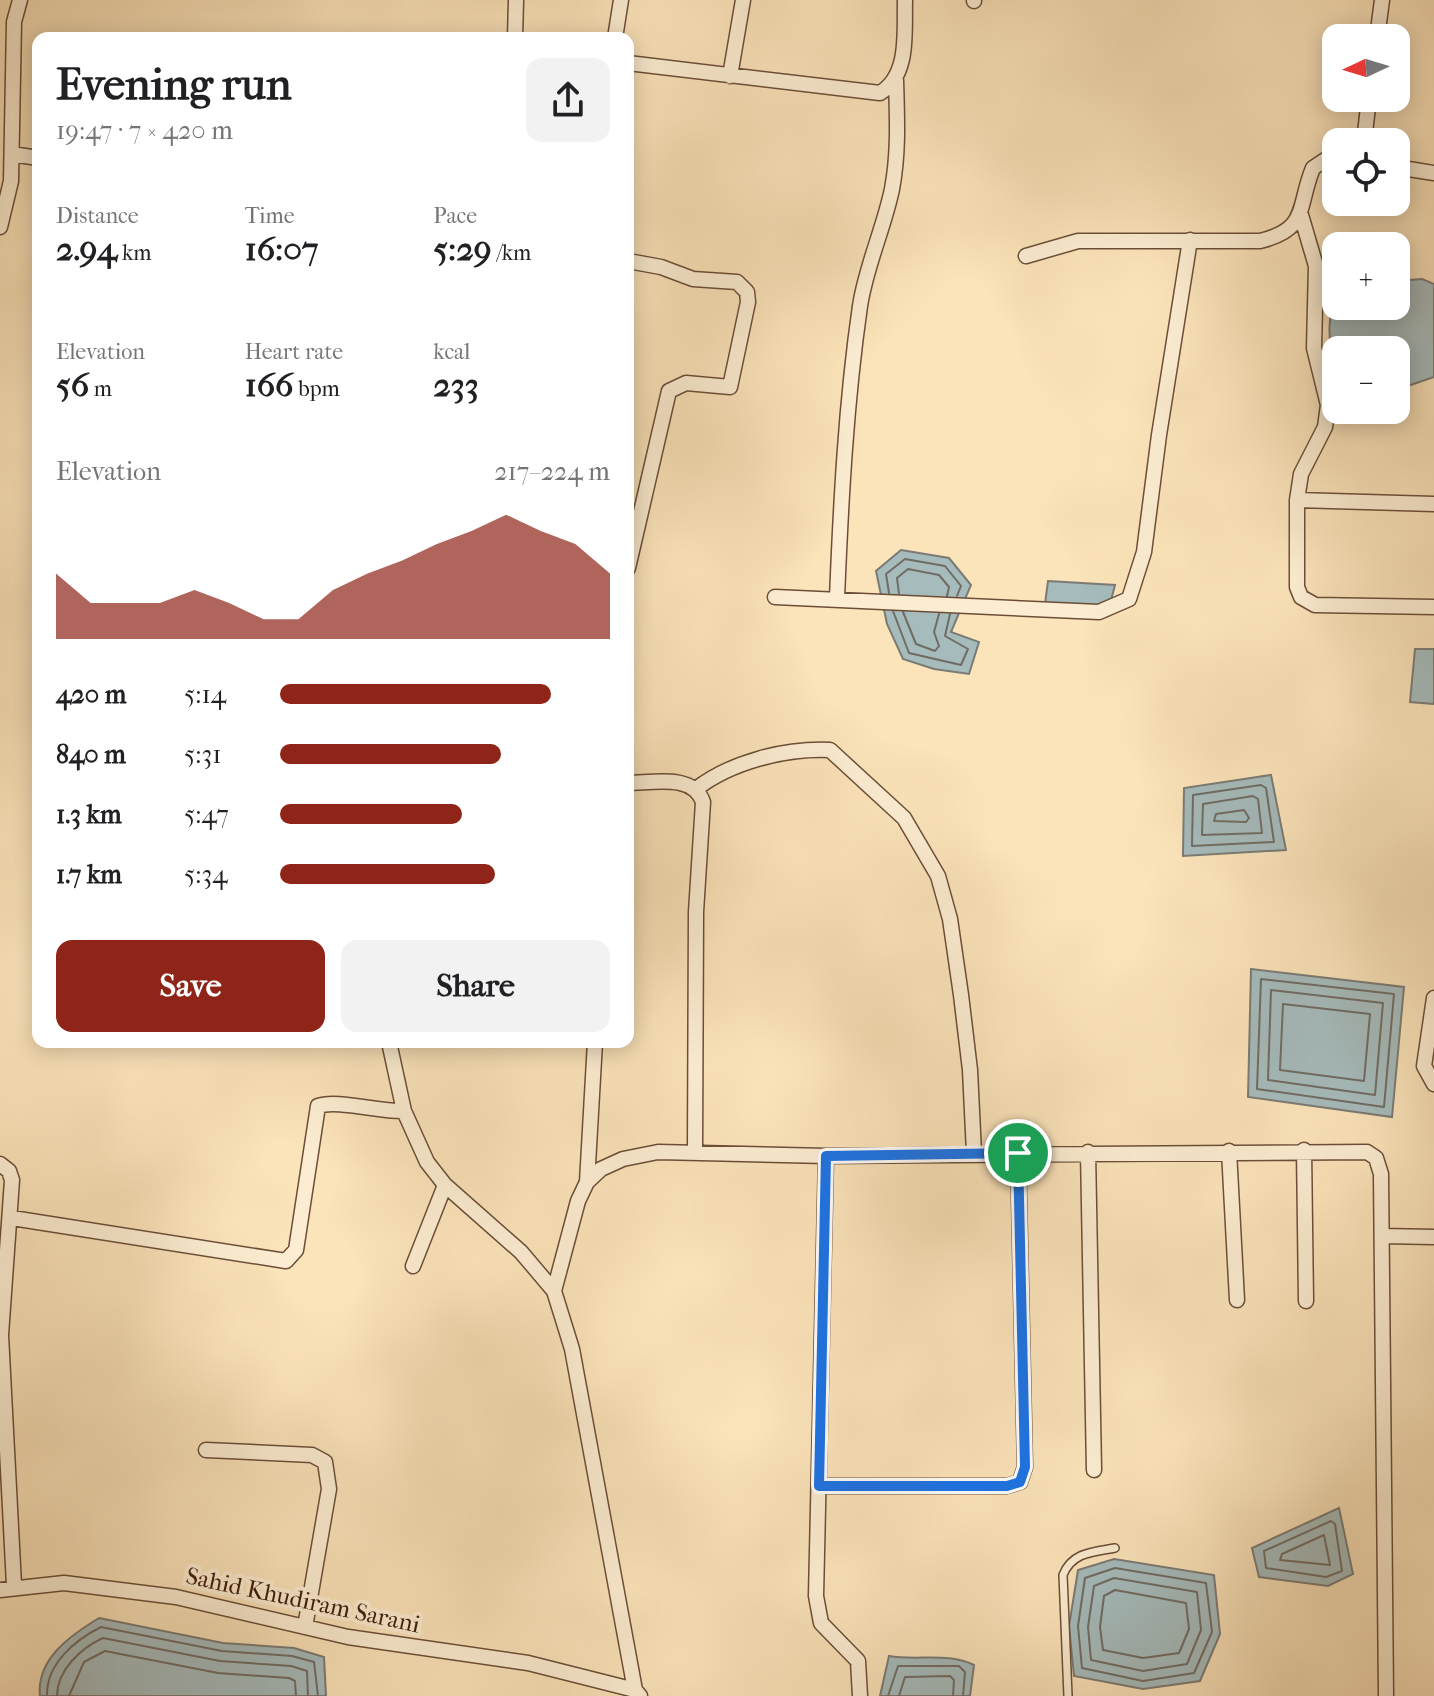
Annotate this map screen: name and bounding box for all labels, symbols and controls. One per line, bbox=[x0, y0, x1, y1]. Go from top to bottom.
north arrow bbox=[1322, 24, 1410, 112]
map controls bbox=[1322, 24, 1410, 424]
button: share bbox=[526, 58, 610, 142]
text: Evening run bbox=[56, 59, 291, 110]
text: 19:47 · 7 × 420 m bbox=[56, 115, 233, 146]
button: locate bbox=[1322, 128, 1410, 216]
text: Distance bbox=[56, 203, 139, 229]
text: Time bbox=[245, 203, 295, 229]
text: Pace bbox=[433, 203, 477, 229]
text: 2.94 bbox=[56, 229, 117, 269]
text: 16:07 bbox=[245, 229, 318, 269]
text: 5:29 bbox=[433, 229, 492, 269]
button: + bbox=[1322, 232, 1410, 320]
text: km bbox=[117, 240, 152, 266]
text: /km bbox=[492, 240, 531, 266]
button: − bbox=[1322, 336, 1410, 424]
text: Elevation bbox=[56, 339, 145, 365]
text: Heart rate bbox=[245, 339, 343, 365]
text: kcal bbox=[433, 339, 470, 365]
text: 56 bbox=[56, 365, 89, 405]
text: 166 bbox=[245, 365, 293, 405]
text: 233 bbox=[433, 365, 479, 405]
text: m bbox=[89, 376, 112, 402]
text: bpm bbox=[293, 376, 340, 402]
text: Elevation bbox=[56, 456, 161, 487]
text: 217–224 m bbox=[494, 456, 610, 487]
text: 420 m bbox=[56, 679, 126, 710]
text: 5:14 bbox=[184, 679, 226, 710]
text: 840 m bbox=[56, 739, 126, 770]
text: 5:31 bbox=[184, 739, 221, 770]
text: 1.3 km bbox=[56, 799, 122, 830]
text: 5:47 bbox=[184, 799, 229, 830]
text: 1.7 km bbox=[56, 859, 122, 890]
text: 5:34 bbox=[184, 859, 228, 890]
button: Save bbox=[56, 940, 325, 1032]
button: Share bbox=[341, 940, 610, 1032]
pin bbox=[984, 1119, 1052, 1187]
icon: arrive bbox=[996, 1131, 1040, 1175]
street label: Sahid Khudiram Sarani bbox=[183, 1562, 423, 1638]

